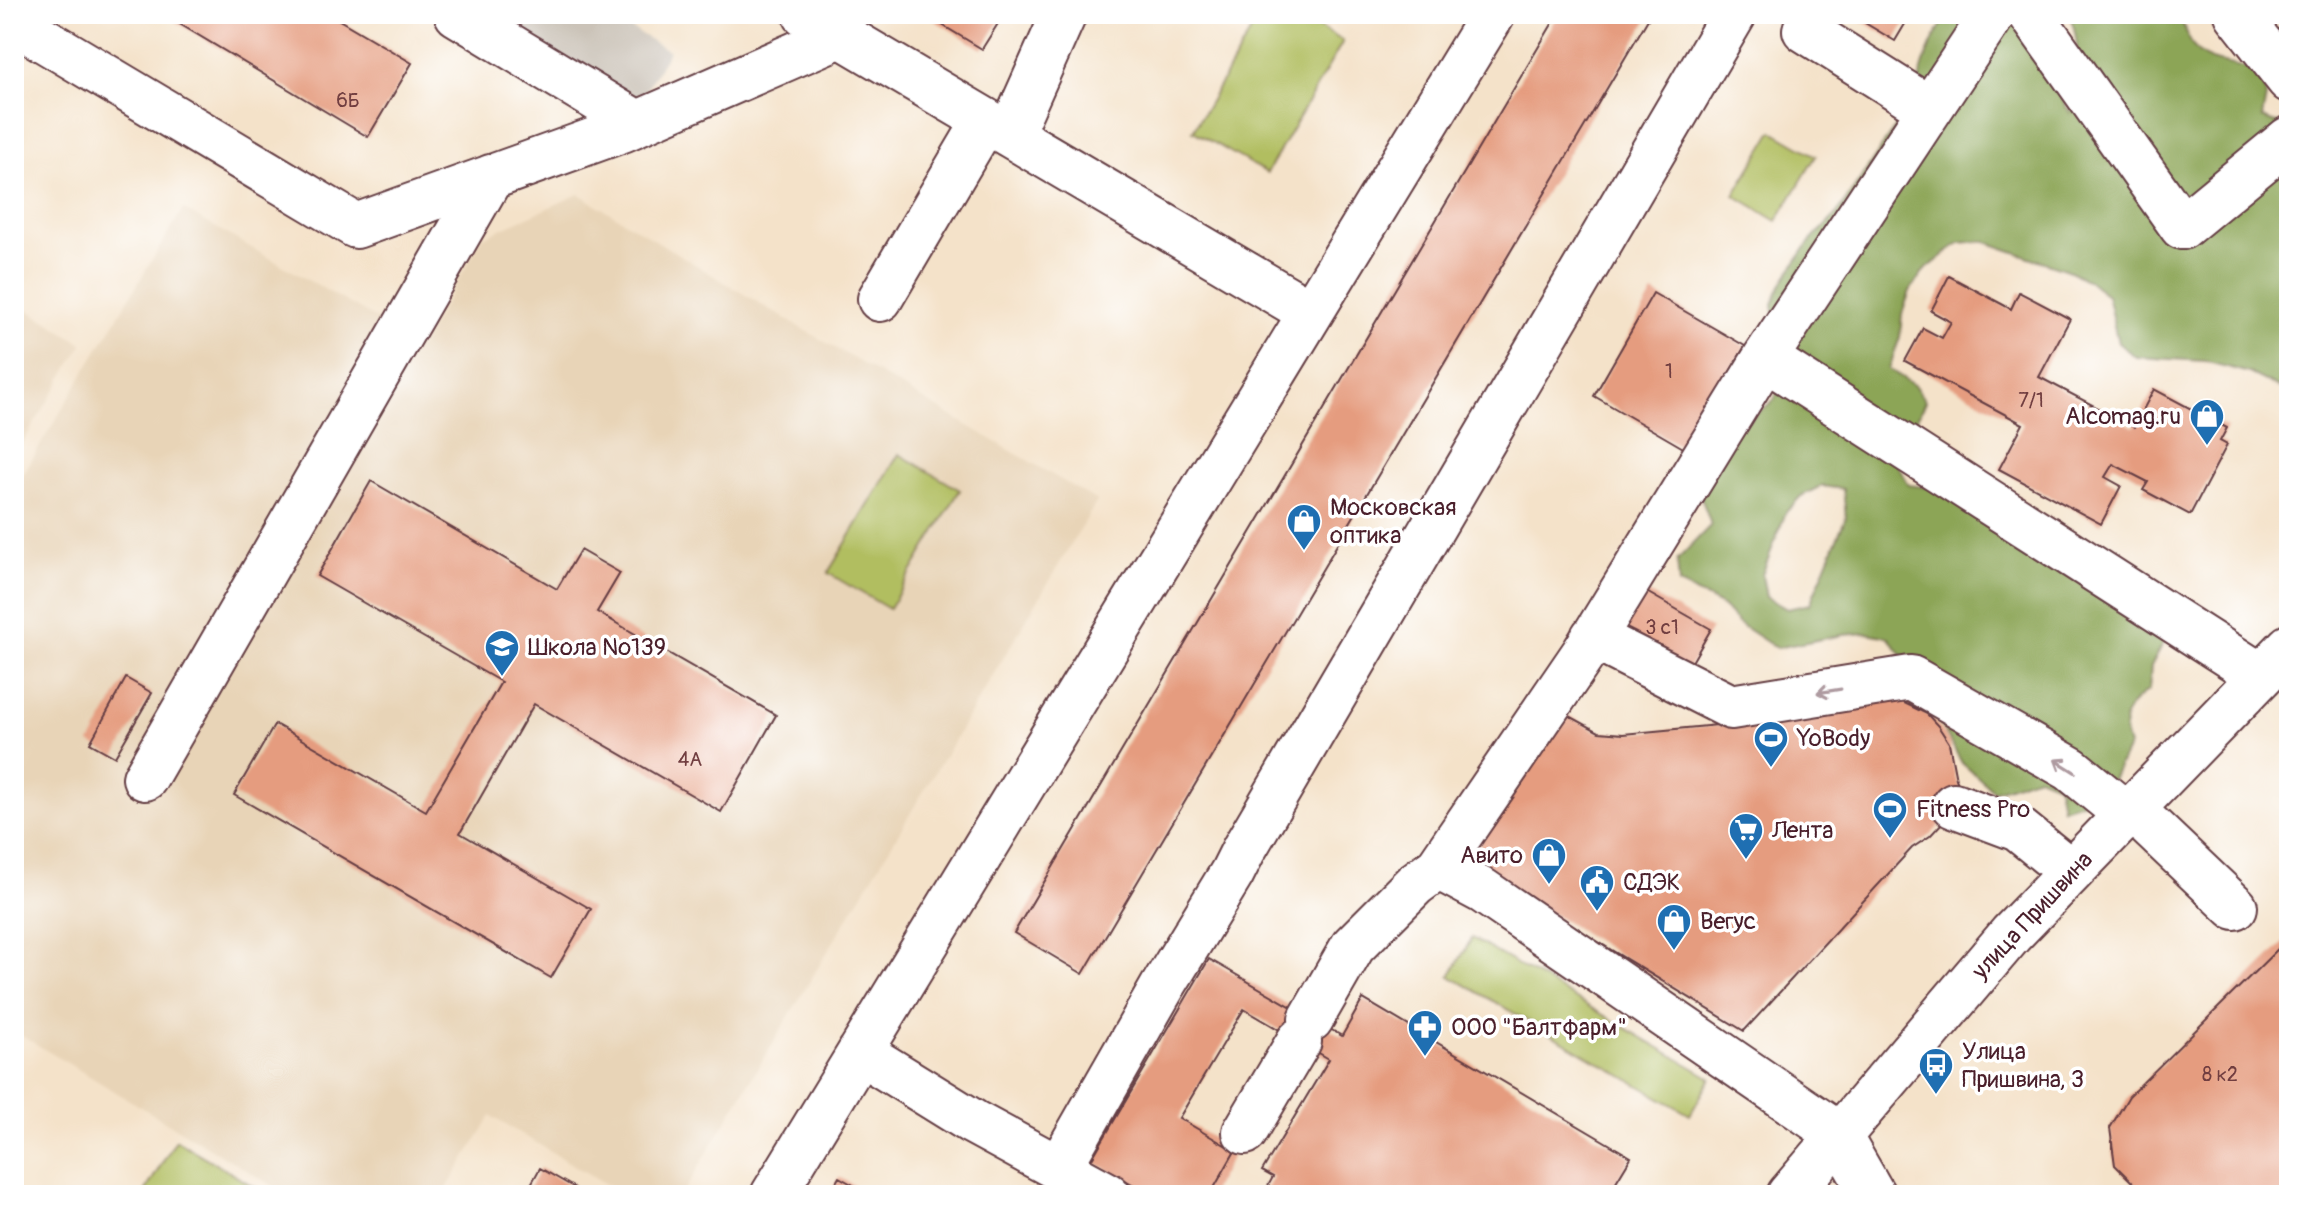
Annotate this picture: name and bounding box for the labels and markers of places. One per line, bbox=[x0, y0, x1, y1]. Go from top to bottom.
shop icon: Alcomag.ru bbox=[2188, 397, 2226, 447]
place label: Alcomag.ru bbox=[2065, 402, 2181, 431]
place label: Московская оптика bbox=[1330, 493, 1456, 550]
shop icon: Московская оптика bbox=[1285, 502, 1323, 552]
school or university icon: Школа №139 bbox=[483, 628, 521, 678]
place label: Школа №139 bbox=[528, 633, 666, 662]
sports icon: YoBody bbox=[1752, 719, 1790, 769]
place label: YoBody bbox=[1796, 724, 1870, 753]
sports icon: Fitness Pro bbox=[1871, 790, 1909, 840]
place label: Fitness Pro bbox=[1916, 795, 2030, 824]
supermarket icon: Лента bbox=[1727, 811, 1765, 861]
place label: Лента bbox=[1771, 816, 1833, 845]
shop icon: Авито bbox=[1530, 836, 1568, 886]
place label: Авито bbox=[1460, 841, 1523, 870]
public building icon: СДЭК bbox=[1578, 863, 1616, 913]
place label: СДЭК bbox=[1623, 868, 1680, 897]
shop icon: Вегус bbox=[1655, 902, 1693, 952]
place label: Вегус bbox=[1700, 907, 1756, 936]
pharmacy icon: ООО "Балтфарм" bbox=[1406, 1008, 1444, 1058]
place label: ООО "Балтфарм" bbox=[1451, 1013, 1627, 1042]
place label: Улица Пришвина, 3 bbox=[1962, 1037, 2084, 1094]
bus stop icon: Улица Пришвина, 3 bbox=[1917, 1046, 1955, 1096]

